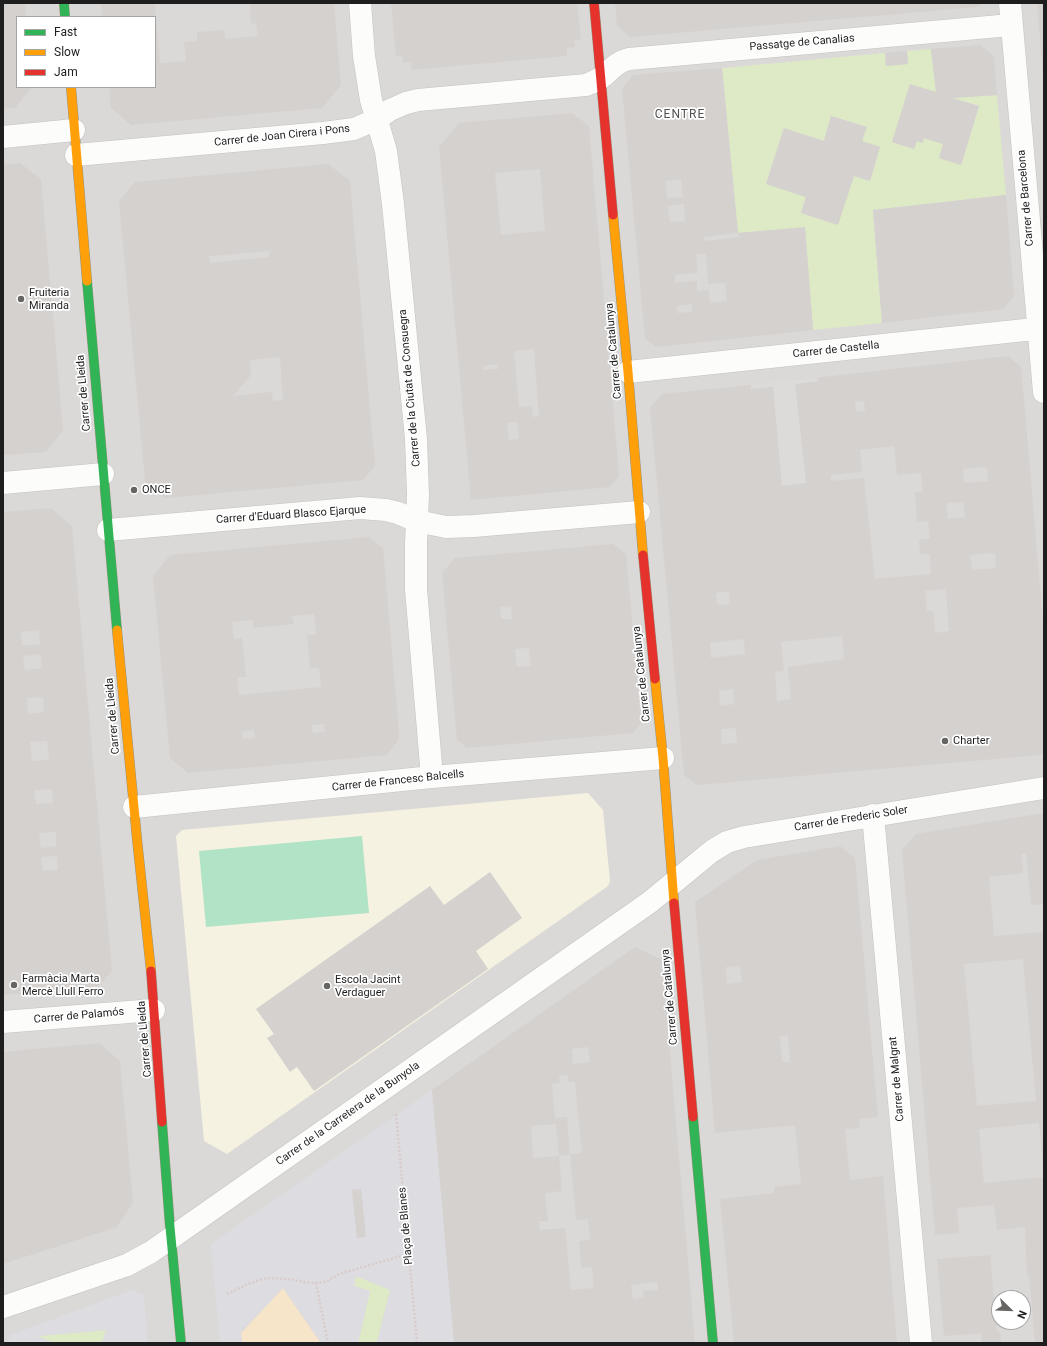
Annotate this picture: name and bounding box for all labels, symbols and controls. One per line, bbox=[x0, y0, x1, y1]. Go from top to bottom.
legend bbox=[16, 16, 156, 88]
text: Fast bbox=[54, 25, 77, 39]
street label: Passatge de Canalias bbox=[749, 32, 855, 54]
text: Slow bbox=[54, 45, 80, 59]
text: Jam bbox=[54, 65, 78, 79]
district label: CENTRE bbox=[655, 108, 705, 122]
street label: Carrer de Joan Cirera i Pons bbox=[213, 122, 351, 150]
street label: Carrer de Barcelona bbox=[1015, 149, 1037, 247]
place label: Fruiteria Miranda bbox=[29, 286, 69, 312]
marker: Fruiteria Miranda bbox=[16, 294, 26, 304]
street label: Carrer de Catalunya bbox=[603, 303, 625, 399]
street label: Carrer de la Ciutat de Consuegra bbox=[397, 309, 423, 467]
street label: Carrer de Castella bbox=[792, 339, 880, 361]
street label: Carrer de Lleida bbox=[74, 354, 94, 432]
place label: ONCE bbox=[142, 483, 171, 497]
marker: ONCE bbox=[129, 485, 139, 495]
street label: Carrer d'Eduard Blasco Ejarque bbox=[215, 503, 367, 527]
street label: Carrer de Catalunya bbox=[630, 625, 654, 723]
street label: Carrer de Lleida bbox=[103, 677, 123, 755]
place label: Charter bbox=[953, 734, 989, 748]
marker: Charter bbox=[940, 736, 950, 746]
street label: Carrer de Francesc Balcells bbox=[331, 767, 465, 795]
street label: Carrer de Frederic Soler bbox=[793, 803, 909, 835]
street label: Carrer de Catalunya bbox=[659, 949, 681, 1045]
place label: Farmàcia Marta Mercè Llull Ferro bbox=[22, 972, 104, 998]
place label: Escola Jacint Verdaguer bbox=[335, 973, 401, 999]
marker: Farmàcia Marta Mercè Llull Ferro bbox=[9, 980, 19, 990]
marker: Escola Jacint Verdaguer bbox=[322, 981, 332, 991]
street label: Carrer de Lleida bbox=[135, 1000, 155, 1078]
street label: Carrer de Palamós bbox=[33, 1005, 125, 1027]
street label: Carrer de Malgrat bbox=[887, 1036, 907, 1122]
street label: Carrer de la Carretera de la Bunyola bbox=[274, 1059, 422, 1169]
street label: Plaça de Blanes bbox=[396, 1187, 416, 1265]
north arrow bbox=[991, 1290, 1031, 1330]
text: N bbox=[1014, 1308, 1029, 1321]

